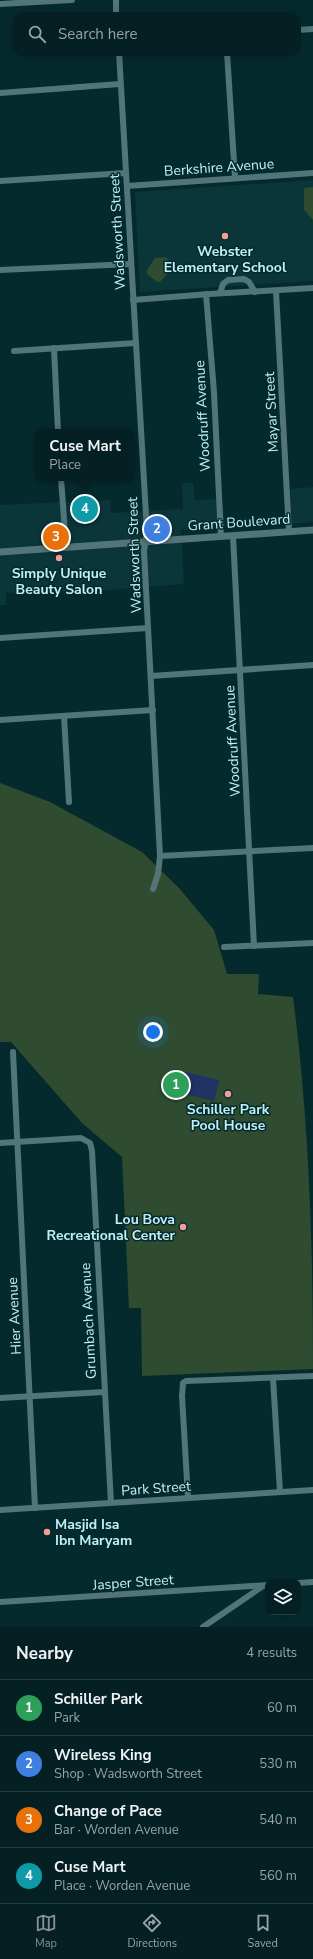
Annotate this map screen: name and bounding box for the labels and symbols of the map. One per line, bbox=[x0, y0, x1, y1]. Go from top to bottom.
street label: Berkshire Avenue bbox=[163, 154, 275, 181]
street label: Wadsworth Street bbox=[105, 173, 130, 291]
marker: Webster Elementary School bbox=[220, 231, 230, 241]
place label: Webster Elementary School bbox=[164, 242, 287, 277]
street label: Woodruff Avenue bbox=[190, 360, 215, 472]
street label: Mayar Street bbox=[260, 371, 283, 453]
pin: 4 bbox=[72, 494, 98, 524]
street label: Wadsworth Street bbox=[123, 496, 146, 613]
street label: Grant Boulevard bbox=[187, 509, 291, 536]
pin: 2 bbox=[144, 514, 170, 544]
pin: 3 bbox=[43, 522, 69, 552]
marker: Simply Unique Beauty Salon bbox=[54, 553, 64, 563]
place label: Simply Unique Beauty Salon bbox=[12, 564, 107, 599]
street label: Woodruff Avenue bbox=[220, 685, 245, 797]
your location bbox=[143, 1022, 163, 1042]
pin: 1 bbox=[163, 1070, 189, 1100]
marker: Schiller Park Pool House bbox=[223, 1089, 233, 1099]
place label: Schiller Park Pool House bbox=[187, 1100, 270, 1135]
place label: Lou Bova Recreational Center bbox=[46, 1210, 176, 1245]
marker: Lou Bova Recreational Center bbox=[178, 1222, 188, 1232]
street label: Grumbach Avenue bbox=[76, 1262, 101, 1380]
street label: Hier Avenue bbox=[3, 1277, 26, 1355]
street label: Park Street bbox=[121, 1477, 192, 1500]
place label: Masjid Isa Ibn Maryam bbox=[55, 1515, 132, 1550]
marker: Masjid Isa Ibn Maryam bbox=[42, 1527, 52, 1537]
street label: Jasper Street bbox=[91, 1570, 174, 1595]

